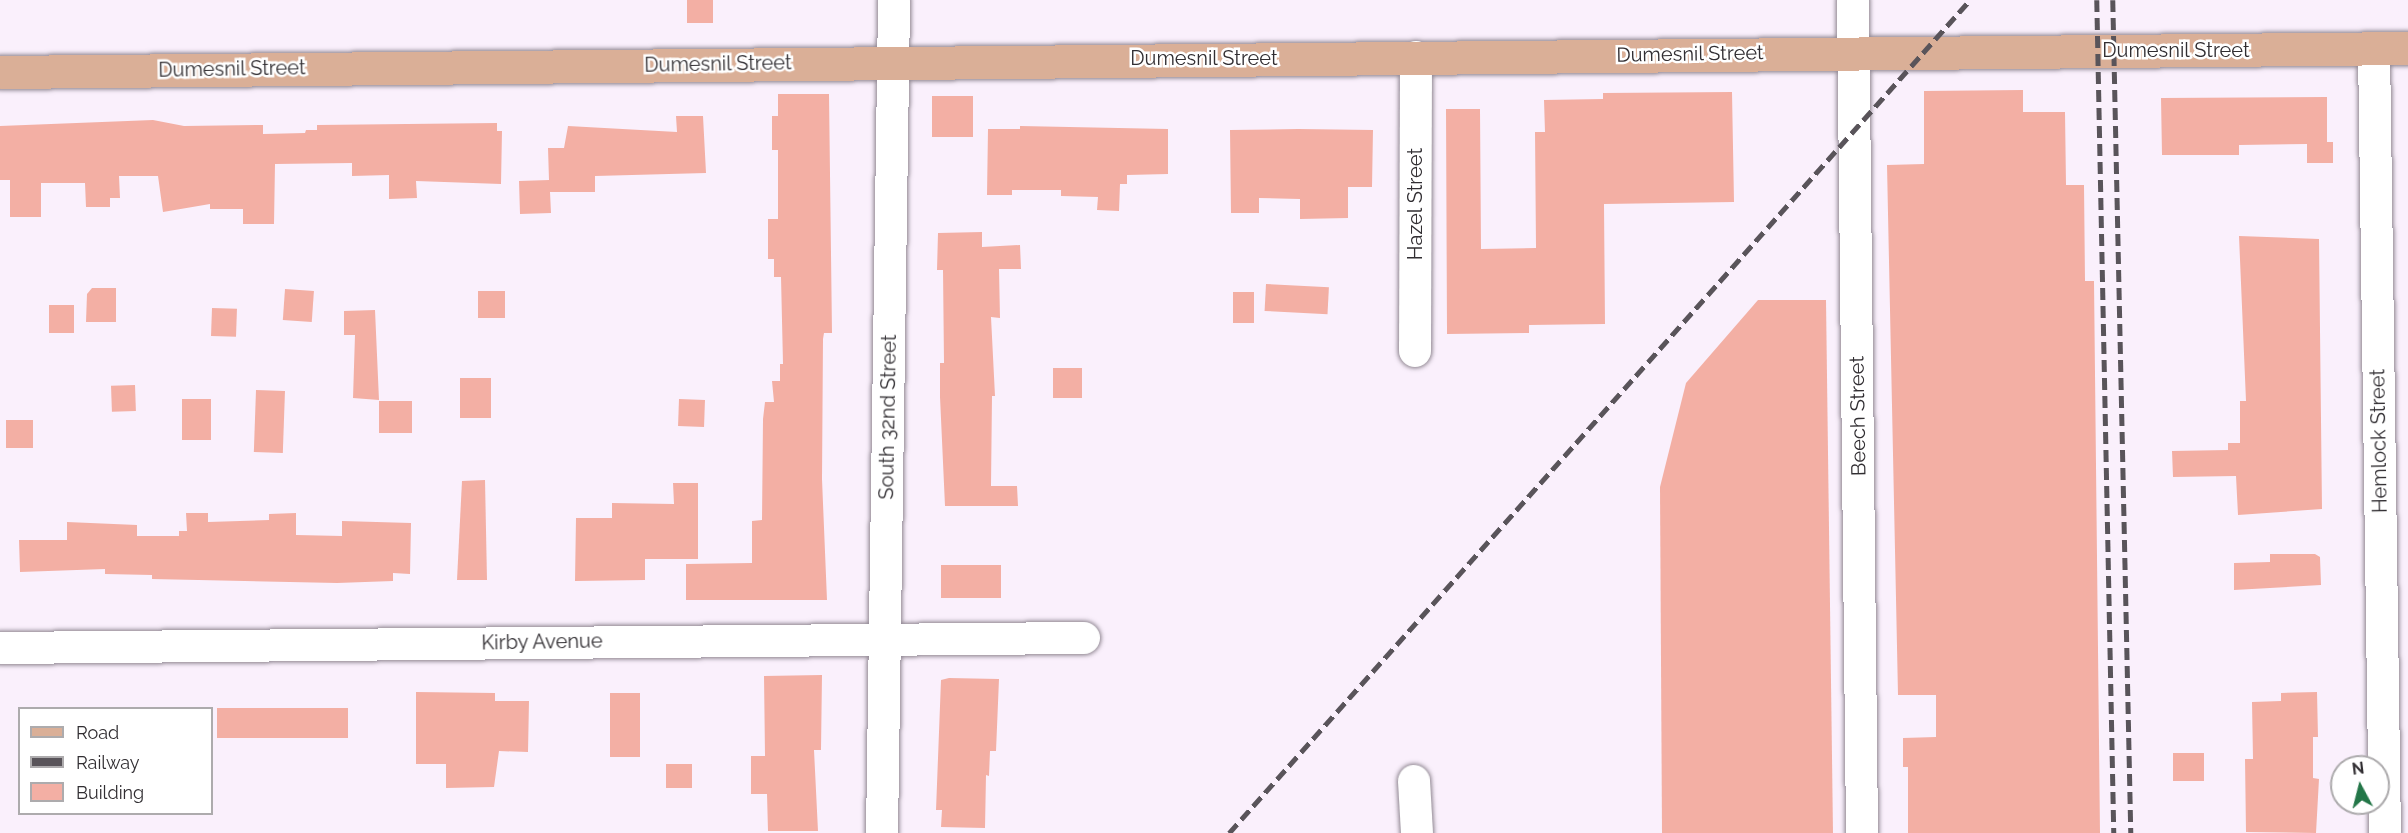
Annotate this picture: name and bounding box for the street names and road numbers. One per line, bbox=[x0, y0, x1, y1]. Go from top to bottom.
street label: Dumesnil Street bbox=[2102, 38, 2250, 62]
street label: Dumesnil Street bbox=[1616, 41, 1764, 67]
street label: Dumesnil Street bbox=[1130, 46, 1278, 70]
street label: Dumesnil Street bbox=[644, 51, 792, 77]
street label: Dumesnil Street bbox=[158, 56, 306, 82]
street label: Hazel Street bbox=[1403, 148, 1427, 260]
street label: South 32nd Street bbox=[875, 334, 901, 500]
street label: Beech Street bbox=[1845, 356, 1871, 476]
street label: Hemlock Street bbox=[2366, 369, 2392, 513]
street label: Kirby Avenue bbox=[481, 629, 603, 655]

